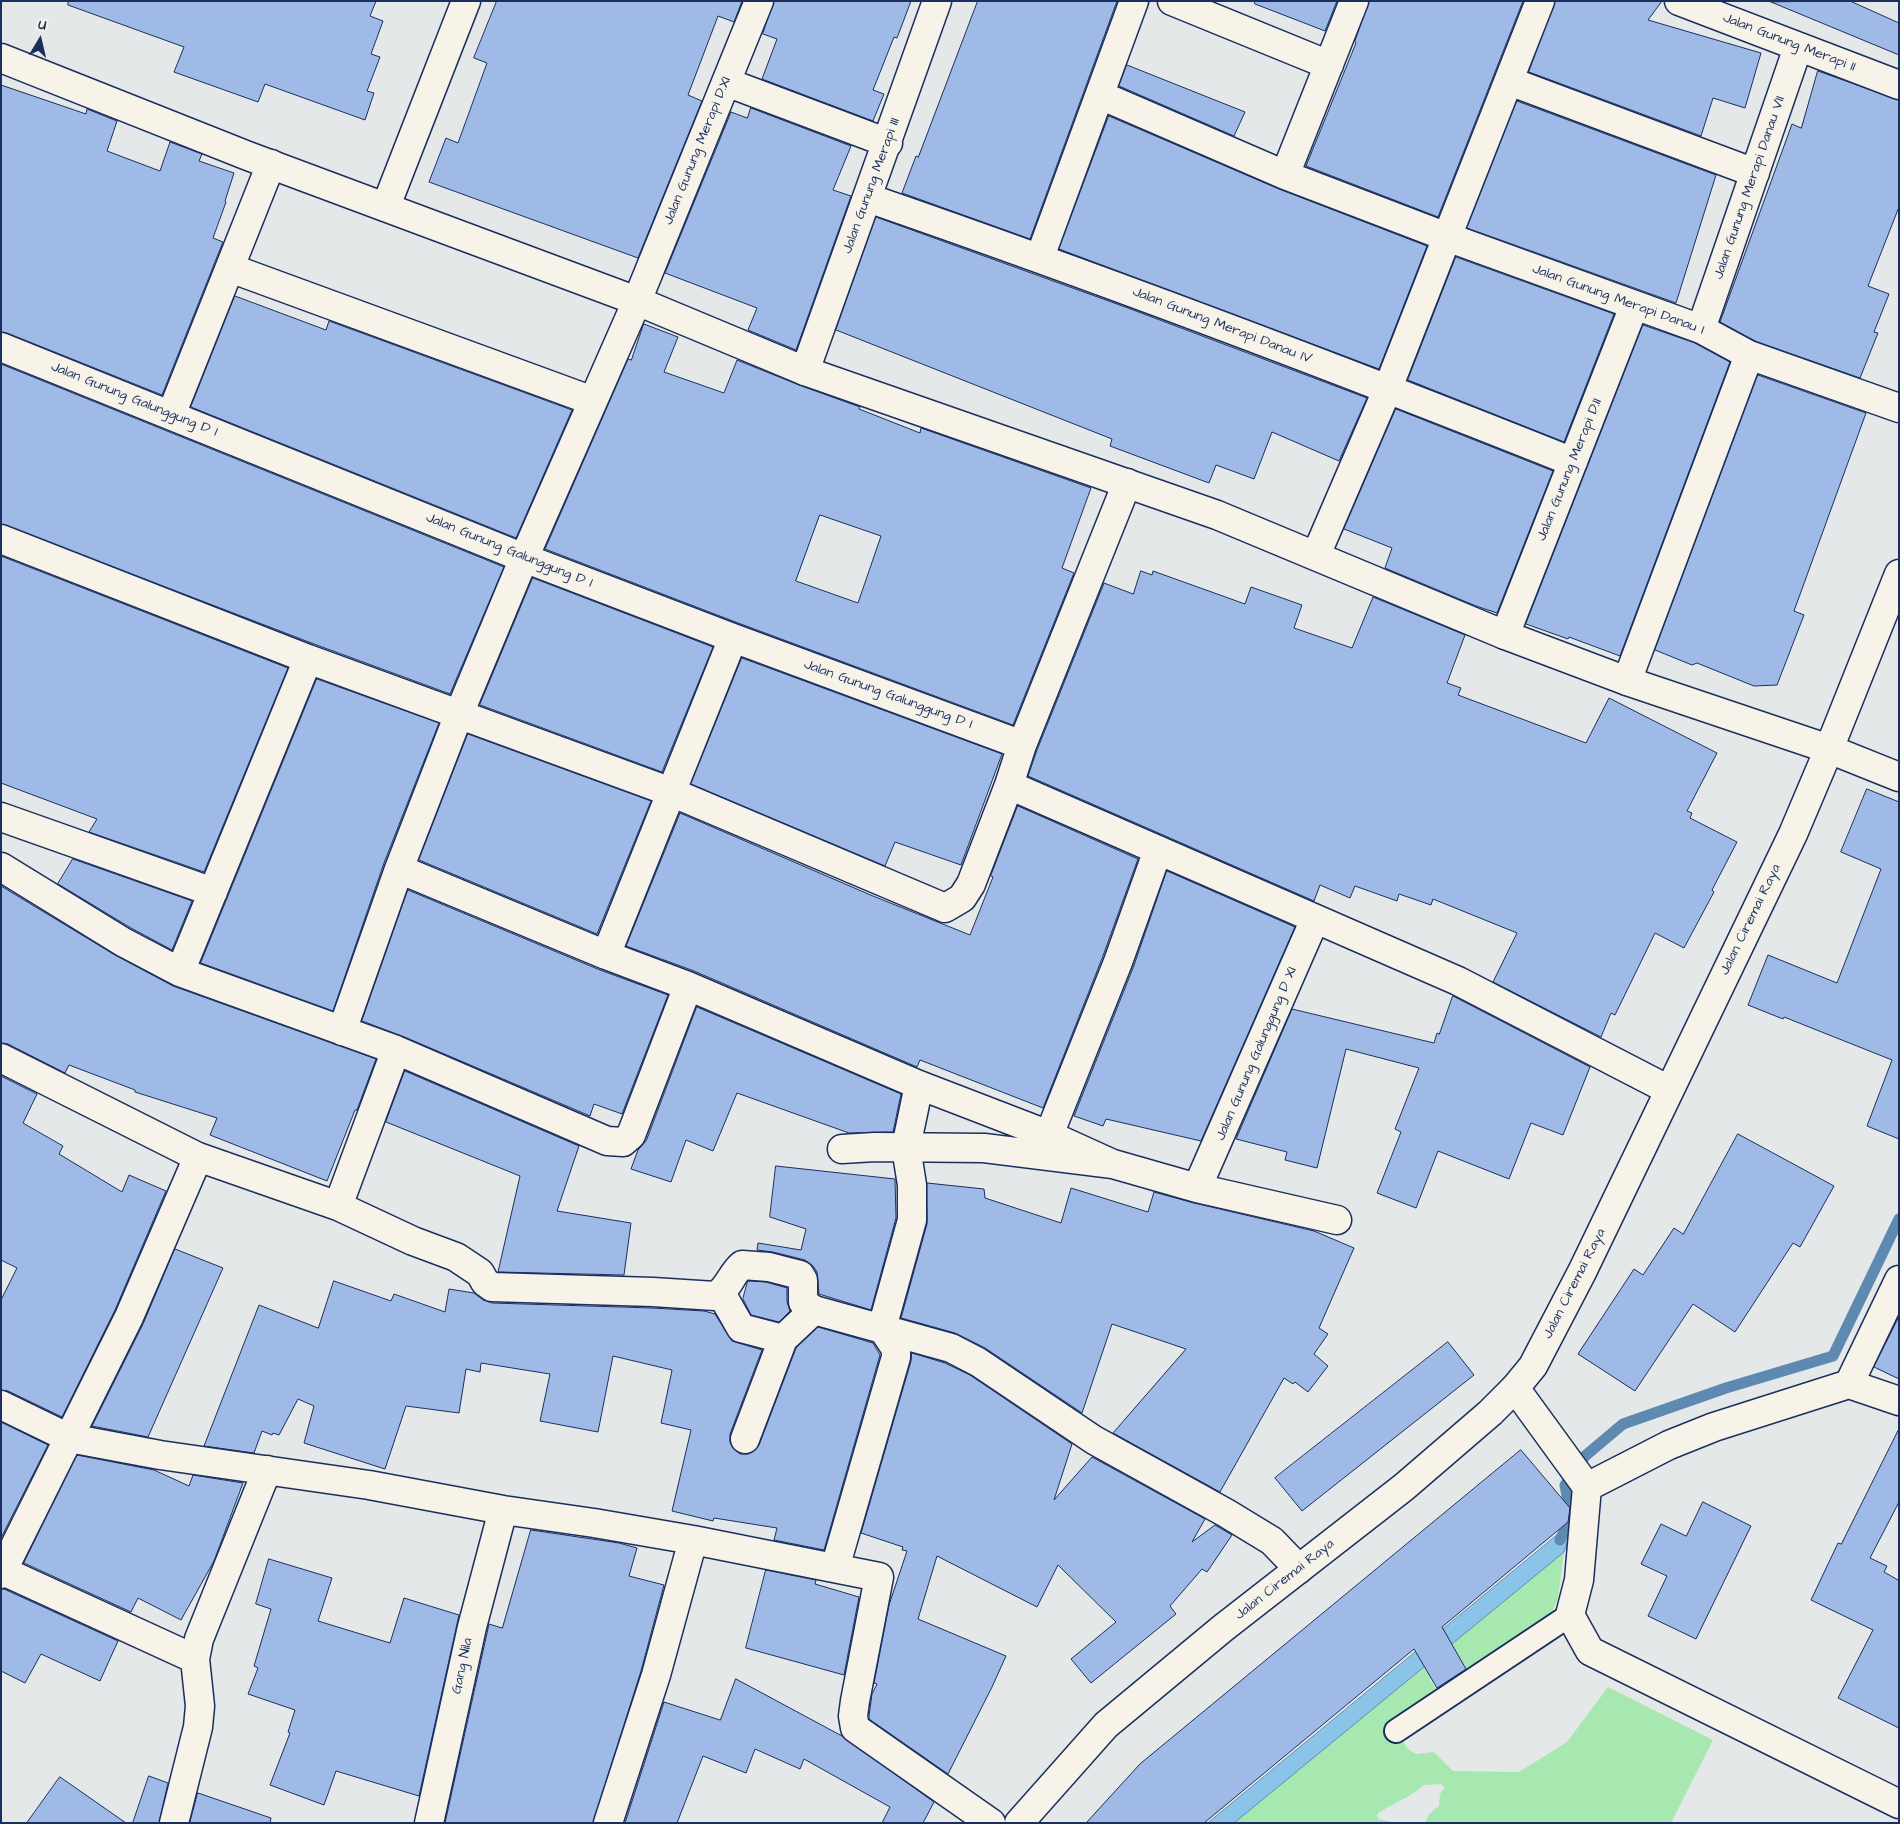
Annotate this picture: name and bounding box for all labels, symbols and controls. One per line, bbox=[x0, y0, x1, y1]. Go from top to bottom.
street label: Jalan Gunung Merapi II bbox=[1720, 10, 1858, 76]
north arrow bbox=[15, 15, 65, 65]
text: U bbox=[37, 15, 48, 36]
street label: Jalan Gunung Merapi D.XI bbox=[661, 74, 735, 228]
street label: Jalan Gunung Merapi Danau VII bbox=[1711, 94, 1789, 282]
street label: Jalan Gunung Merapi III bbox=[840, 116, 904, 256]
street label: Jalan Gunung Merapi Danau I bbox=[1530, 261, 1706, 339]
street label: Jalan Gunung Merapi Danau IV bbox=[1130, 284, 1314, 368]
street label: Jalan Gunung Galunggung D I bbox=[48, 359, 220, 441]
street label: Jalan Gunung Merapi D.II bbox=[1534, 396, 1606, 544]
street label: Jalan Gunung Galunggung D I bbox=[423, 510, 595, 592]
street label: Jalan Gunung Galunggung D I bbox=[801, 657, 975, 733]
street label: Jalan Ciremai Raya bbox=[1717, 862, 1785, 978]
street label: Jalan Gunung Galunggung D XI bbox=[1213, 965, 1301, 1143]
street label: Jalan Ciremai Raya bbox=[1540, 1226, 1610, 1342]
street label: Jalan Ciremai Raya bbox=[1232, 1536, 1338, 1624]
street label: Gang Nila bbox=[449, 1636, 477, 1696]

